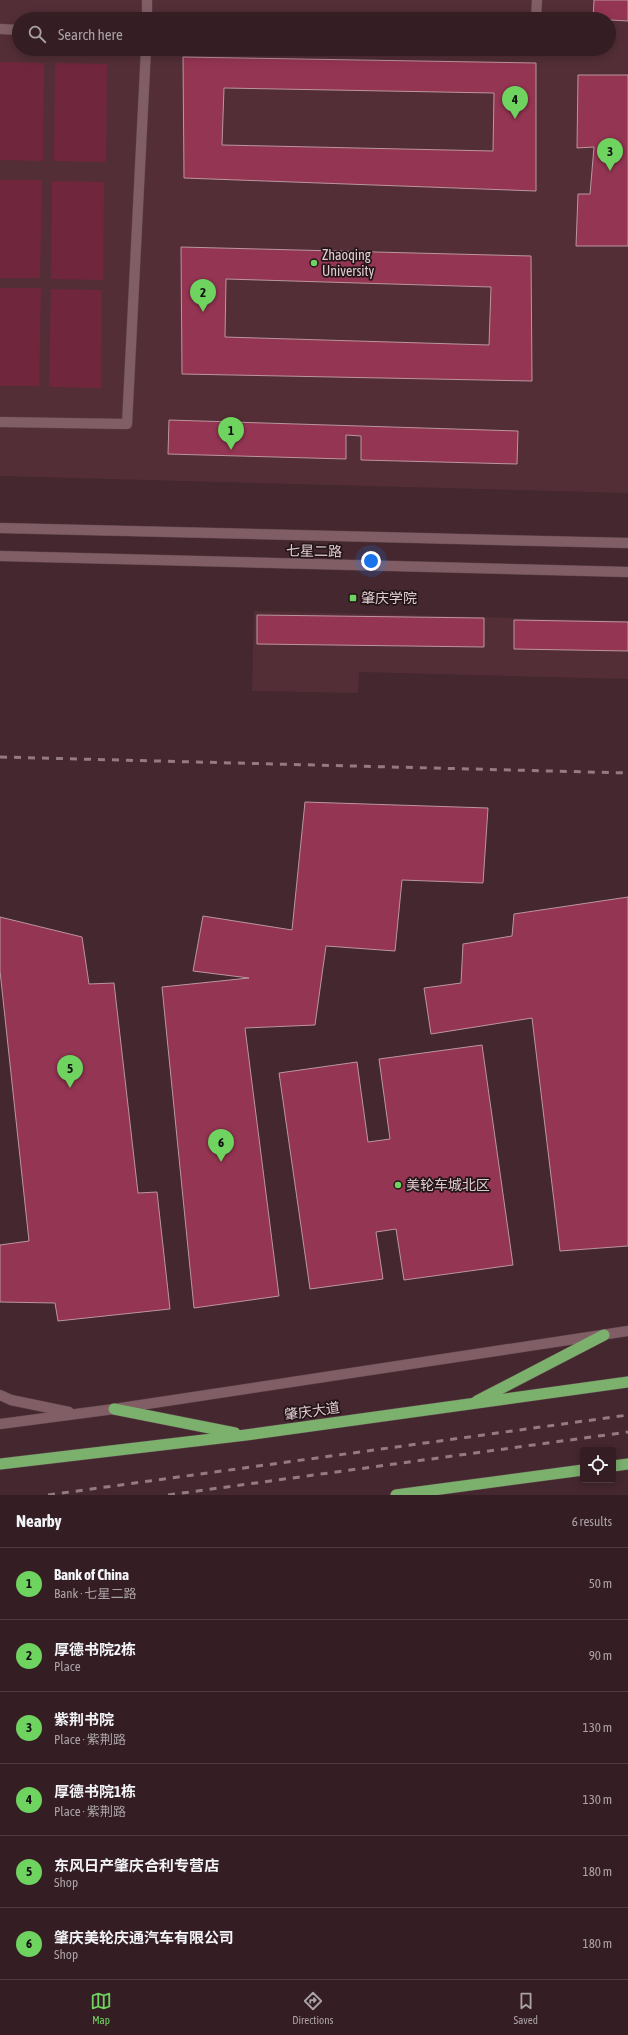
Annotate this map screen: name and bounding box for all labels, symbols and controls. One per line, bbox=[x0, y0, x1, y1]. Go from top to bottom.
search box bbox=[12, 12, 616, 56]
icon: search bbox=[26, 23, 48, 45]
text: Search here bbox=[58, 26, 123, 43]
pin: 4 bbox=[502, 86, 528, 119]
pin: 3 bbox=[597, 138, 623, 171]
place label: Zhaoqing University bbox=[322, 247, 375, 279]
marker: Zhaoqing University bbox=[309, 258, 319, 268]
pin: 2 bbox=[190, 279, 216, 312]
pin: 1 bbox=[218, 417, 244, 450]
street label: 七星二路 bbox=[286, 543, 342, 559]
your location bbox=[361, 551, 381, 571]
place label: 肇庆学院 bbox=[361, 590, 417, 606]
marker: 肇庆学院 bbox=[348, 593, 358, 603]
pin: 5 bbox=[57, 1055, 83, 1088]
pin: 6 bbox=[208, 1129, 234, 1162]
place label: 美轮车城北区 bbox=[406, 1177, 490, 1193]
marker: 美轮车城北区 bbox=[393, 1180, 403, 1190]
street label: 肇庆大道 bbox=[283, 1399, 341, 1423]
map controls bbox=[580, 1447, 616, 1483]
button: locate bbox=[580, 1447, 616, 1483]
text: Nearby bbox=[16, 1511, 62, 1531]
text: 6 results bbox=[572, 1514, 612, 1529]
text: Bank of China bbox=[54, 1566, 129, 1583]
text: 1 bbox=[26, 1576, 32, 1591]
text: 50 m bbox=[589, 1576, 612, 1591]
text: Bank · 七星二路 bbox=[54, 1586, 137, 1601]
text: 厚德书院2栋 bbox=[54, 1641, 136, 1658]
text: 2 bbox=[26, 1648, 32, 1663]
text: 90 m bbox=[589, 1648, 612, 1663]
text: Place bbox=[54, 1659, 81, 1674]
text: 紫荆书院 bbox=[54, 1711, 114, 1728]
text: 3 bbox=[26, 1720, 32, 1735]
text: 130 m bbox=[583, 1720, 612, 1735]
text: Place · 紫荆路 bbox=[54, 1732, 126, 1747]
text: 厚德书院1栋 bbox=[54, 1783, 136, 1800]
text: 4 bbox=[26, 1792, 32, 1807]
text: 130 m bbox=[583, 1792, 612, 1807]
text: Place · 紫荆路 bbox=[54, 1804, 126, 1819]
text: 东风日产肇庆合利专营店 bbox=[54, 1857, 219, 1874]
text: 5 bbox=[26, 1864, 32, 1879]
text: 180 m bbox=[583, 1864, 612, 1879]
text: Shop bbox=[54, 1875, 78, 1890]
text: 肇庆美轮庆通汽车有限公司 bbox=[54, 1929, 234, 1946]
text: 6 bbox=[26, 1936, 32, 1951]
text: 180 m bbox=[583, 1936, 612, 1951]
text: Shop bbox=[54, 1947, 78, 1962]
tab: Map bbox=[90, 1990, 112, 2026]
tab: Directions bbox=[292, 1990, 333, 2026]
tab: Saved bbox=[514, 1990, 538, 2026]

